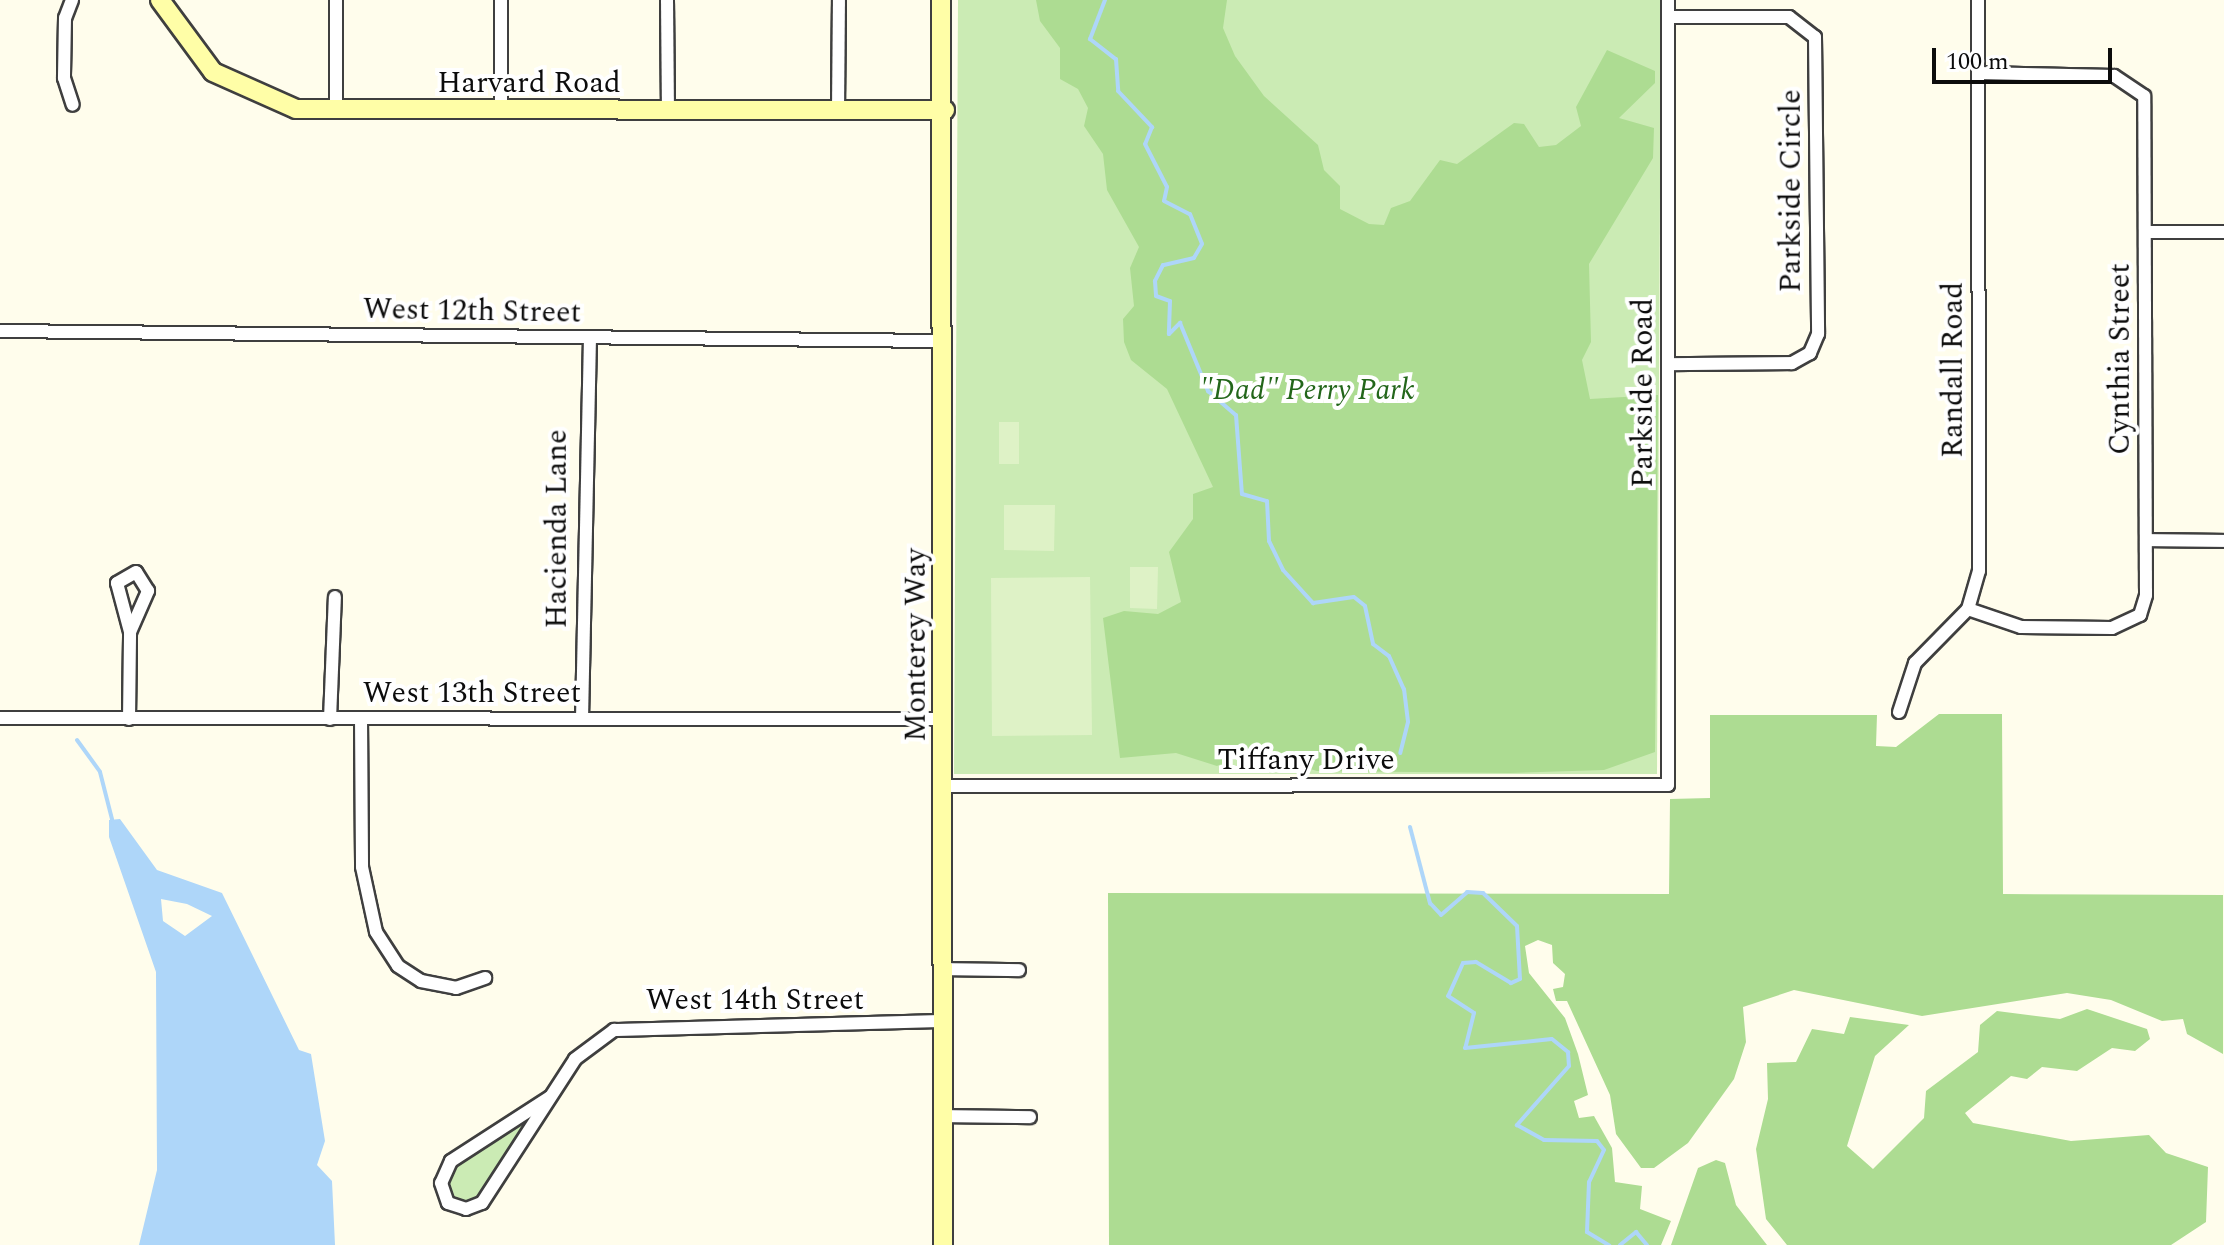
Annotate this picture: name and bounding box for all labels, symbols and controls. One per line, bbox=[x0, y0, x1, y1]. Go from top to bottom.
scale bar bbox=[1936, 32, 2116, 82]
text: 100 m bbox=[1946, 44, 2009, 80]
street label: Harvard Road bbox=[437, 65, 621, 101]
street label: Parkside Circle bbox=[1773, 89, 1809, 293]
street label: Cynthia Street bbox=[2102, 263, 2138, 455]
street label: Randall Road bbox=[1935, 282, 1971, 458]
street label: West 12th Street bbox=[362, 291, 582, 331]
street label: Parkside Road bbox=[1625, 298, 1661, 488]
park label: "Dad" Perry Park bbox=[1199, 372, 1415, 408]
street label: Hacienda Lane bbox=[539, 429, 575, 629]
street label: Monterey Way bbox=[898, 548, 934, 742]
street label: West 13th Street bbox=[363, 675, 581, 711]
street label: Tiffany Drive bbox=[1217, 742, 1395, 778]
street label: West 14th Street bbox=[646, 982, 864, 1018]

